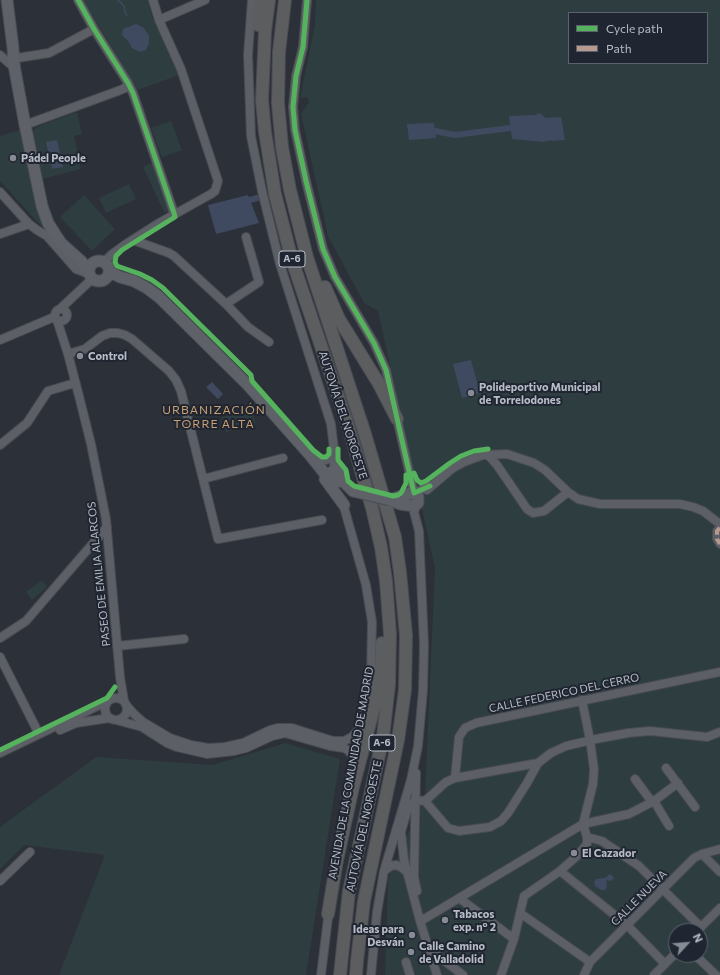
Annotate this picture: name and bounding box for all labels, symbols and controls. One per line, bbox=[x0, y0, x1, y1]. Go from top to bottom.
legend bbox=[568, 12, 708, 64]
text: Cycle path bbox=[606, 21, 663, 35]
text: Path bbox=[606, 41, 632, 55]
place label: Pádel People bbox=[21, 151, 86, 165]
marker: Pádel People bbox=[8, 153, 18, 163]
road number: A-6 bbox=[279, 251, 305, 267]
place label: Control bbox=[88, 349, 127, 363]
street label: AUTOVÍA DEL NOROESTE bbox=[316, 349, 370, 481]
marker: Control bbox=[75, 351, 85, 361]
place label: Polideportivo Municipal de Torrelodones bbox=[479, 380, 601, 406]
marker: Polideportivo Municipal de Torrelodones bbox=[466, 388, 476, 398]
district label: URBANIZACIÓN TORRE ALTA bbox=[162, 403, 266, 431]
street label: PASEO DE EMILIA ALARCOS bbox=[85, 501, 113, 647]
street label: AVENIDA DE LA COMUNIDAD DE MADRID bbox=[326, 666, 376, 880]
street label: CALLE FEDERICO DEL CERRO bbox=[488, 671, 640, 715]
road number: A-6 bbox=[369, 735, 395, 751]
street label: AUTOVÍA DEL NOROESTE bbox=[344, 759, 384, 893]
place label: El Cazador bbox=[582, 846, 636, 860]
marker: El Cazador bbox=[569, 848, 579, 858]
street label: CALLE NUEVA bbox=[608, 867, 670, 929]
place label: Tabacos exp. nº 2 bbox=[453, 907, 496, 933]
marker: Tabacos exp. nº 2 bbox=[440, 915, 450, 925]
place label: Ideas para Desván bbox=[353, 922, 404, 948]
north arrow bbox=[668, 923, 708, 963]
marker: Ideas para Desván bbox=[407, 930, 417, 940]
text: N bbox=[691, 931, 706, 945]
place label: Calle Camino de Valladolid bbox=[419, 939, 485, 965]
marker: Calle Camino de Valladolid bbox=[406, 947, 416, 957]

